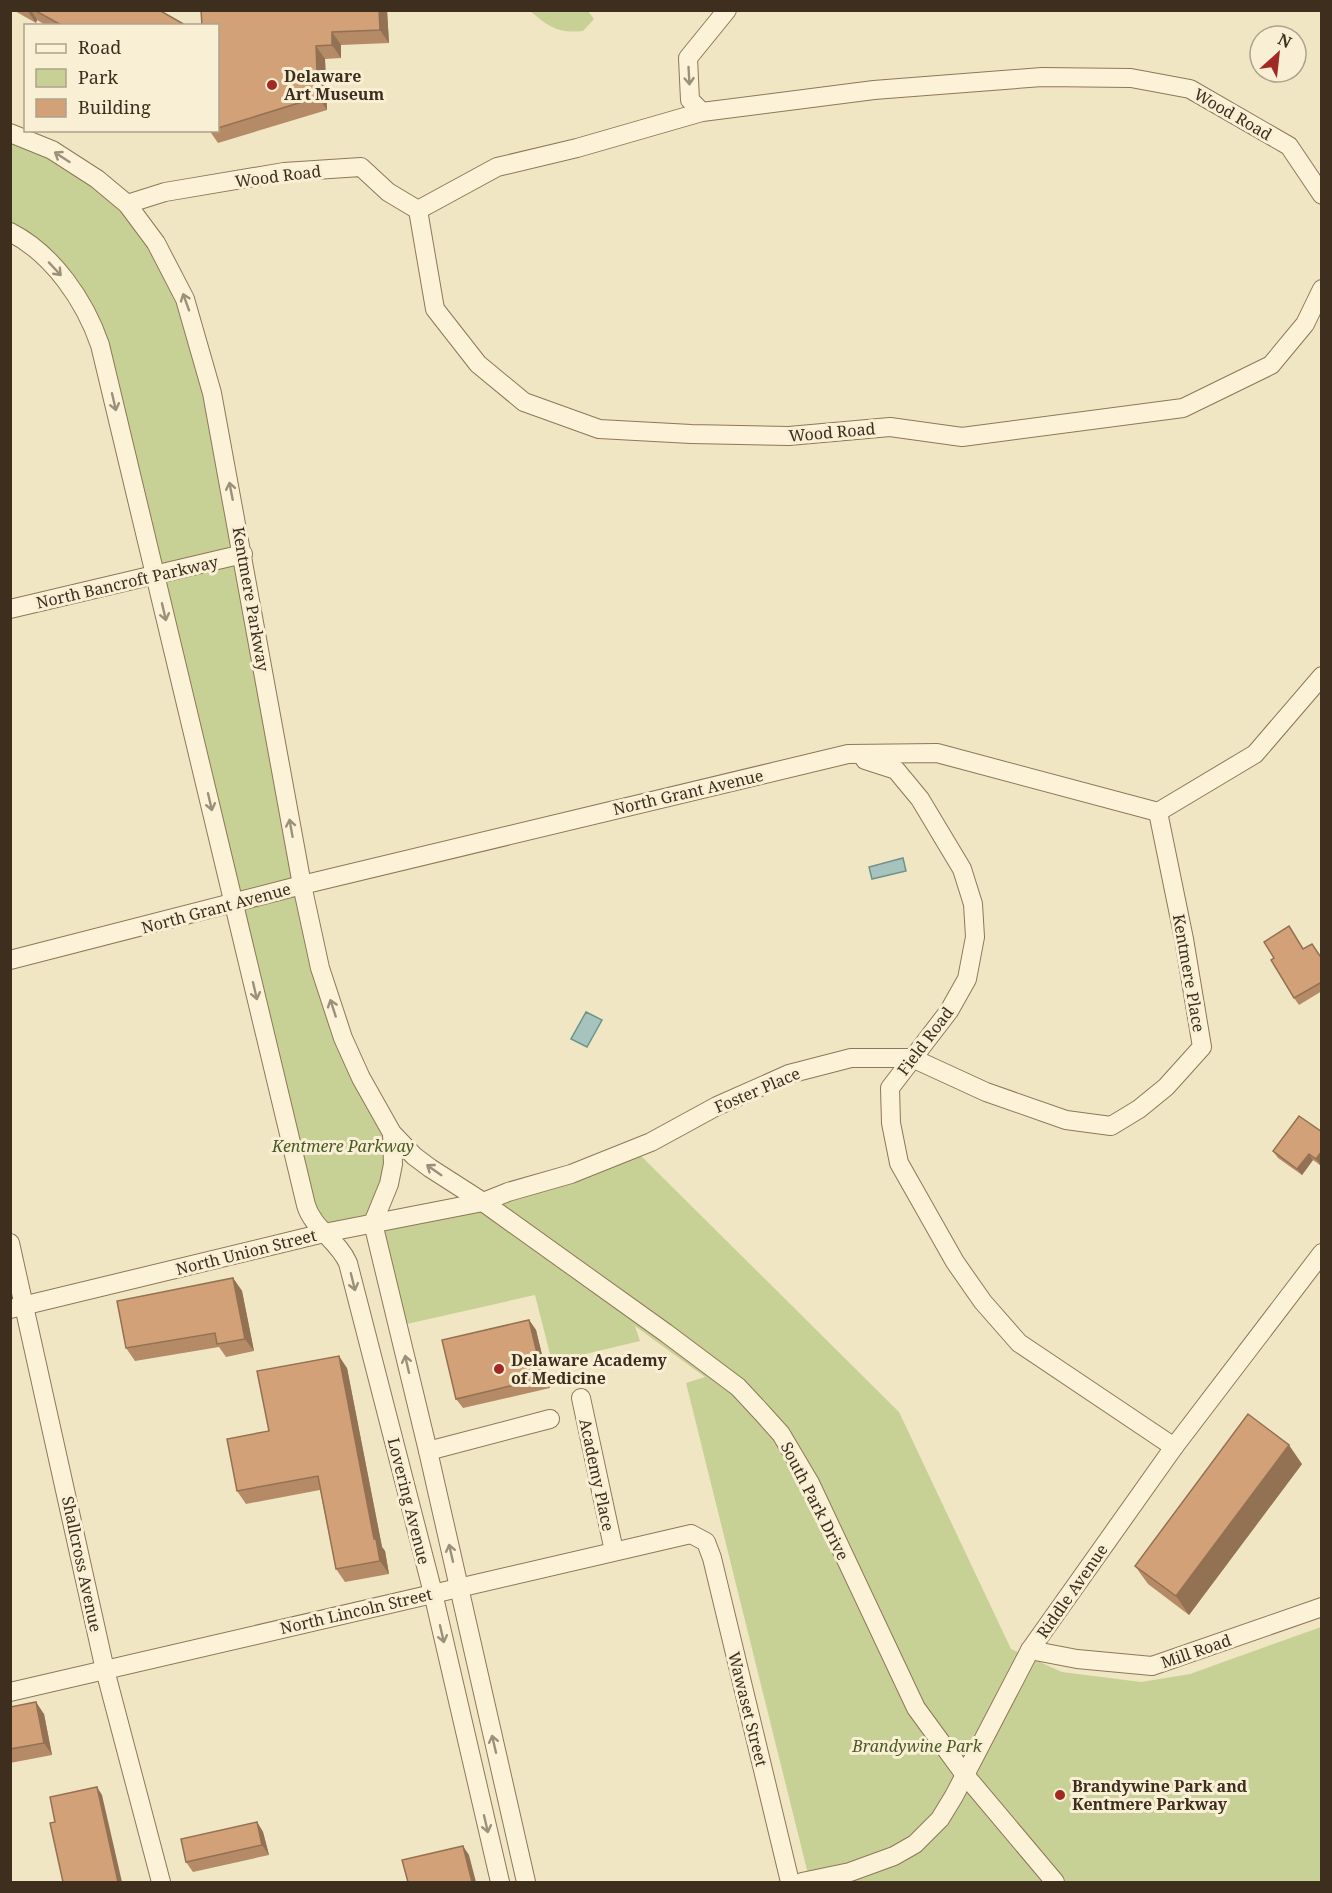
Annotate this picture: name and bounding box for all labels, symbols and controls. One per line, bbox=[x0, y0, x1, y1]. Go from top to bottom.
legend bbox=[24, 24, 219, 132]
north arrow bbox=[1248, 24, 1308, 84]
text: N bbox=[1274, 28, 1296, 53]
text: Road bbox=[78, 35, 121, 59]
text: Park bbox=[78, 65, 118, 89]
place label: Delaware Art Museum bbox=[284, 65, 384, 105]
one-way arrow bbox=[684, 66, 695, 86]
marker: Delaware Art Museum bbox=[265, 78, 279, 92]
street label: Wood Road bbox=[1190, 83, 1276, 145]
text: Building bbox=[78, 95, 151, 119]
one-way arrow bbox=[54, 151, 71, 163]
street label: Wood Road bbox=[234, 160, 323, 192]
one-way arrow bbox=[48, 262, 62, 277]
one-way arrow bbox=[179, 293, 190, 312]
one-way arrow bbox=[109, 392, 121, 411]
street label: Wood Road bbox=[788, 417, 876, 447]
one-way arrow bbox=[225, 482, 236, 502]
street label: Kentmere Parkway bbox=[227, 525, 275, 674]
street label: North Bancroft Parkway bbox=[34, 550, 221, 614]
one-way arrow bbox=[159, 602, 171, 621]
street label: North Grant Avenue bbox=[611, 764, 765, 820]
one-way arrow bbox=[204, 792, 216, 811]
one-way arrow bbox=[286, 818, 297, 838]
street label: North Grant Avenue bbox=[139, 877, 293, 939]
street label: Kentmere Place bbox=[1168, 912, 1210, 1034]
one-way arrow bbox=[249, 982, 261, 1001]
one-way arrow bbox=[327, 999, 338, 1018]
street label: Field Road bbox=[892, 1002, 958, 1080]
street label: Foster Place bbox=[711, 1062, 803, 1118]
park label: Kentmere Parkway bbox=[271, 1135, 414, 1157]
one-way arrow bbox=[426, 1164, 442, 1176]
street label: North Union Street bbox=[173, 1224, 319, 1280]
one-way arrow bbox=[348, 1272, 360, 1291]
place label: Delaware Academy of Medicine bbox=[511, 1349, 667, 1389]
one-way arrow bbox=[400, 1354, 412, 1373]
marker: Delaware Academy of Medicine bbox=[492, 1362, 506, 1376]
street label: Academy Place bbox=[574, 1417, 620, 1533]
street label: Lovering Avenue bbox=[383, 1435, 435, 1567]
street label: South Park Drive bbox=[776, 1438, 854, 1564]
street label: Shallcross Avenue bbox=[57, 1494, 107, 1634]
street label: Riddle Avenue bbox=[1031, 1540, 1113, 1642]
one-way arrow bbox=[444, 1544, 456, 1563]
street label: North Lincoln Street bbox=[278, 1583, 435, 1639]
one-way arrow bbox=[437, 1624, 448, 1643]
street label: Mill Road bbox=[1158, 1629, 1234, 1673]
street label: Wawaset Street bbox=[723, 1649, 773, 1769]
one-way arrow bbox=[488, 1734, 499, 1754]
park label: Brandywine Park bbox=[851, 1735, 983, 1757]
place label: Brandywine Park and Kentmere Parkway bbox=[1072, 1775, 1248, 1815]
marker: Brandywine Park and Kentmere Parkway bbox=[1053, 1788, 1067, 1802]
one-way arrow bbox=[481, 1814, 493, 1833]

